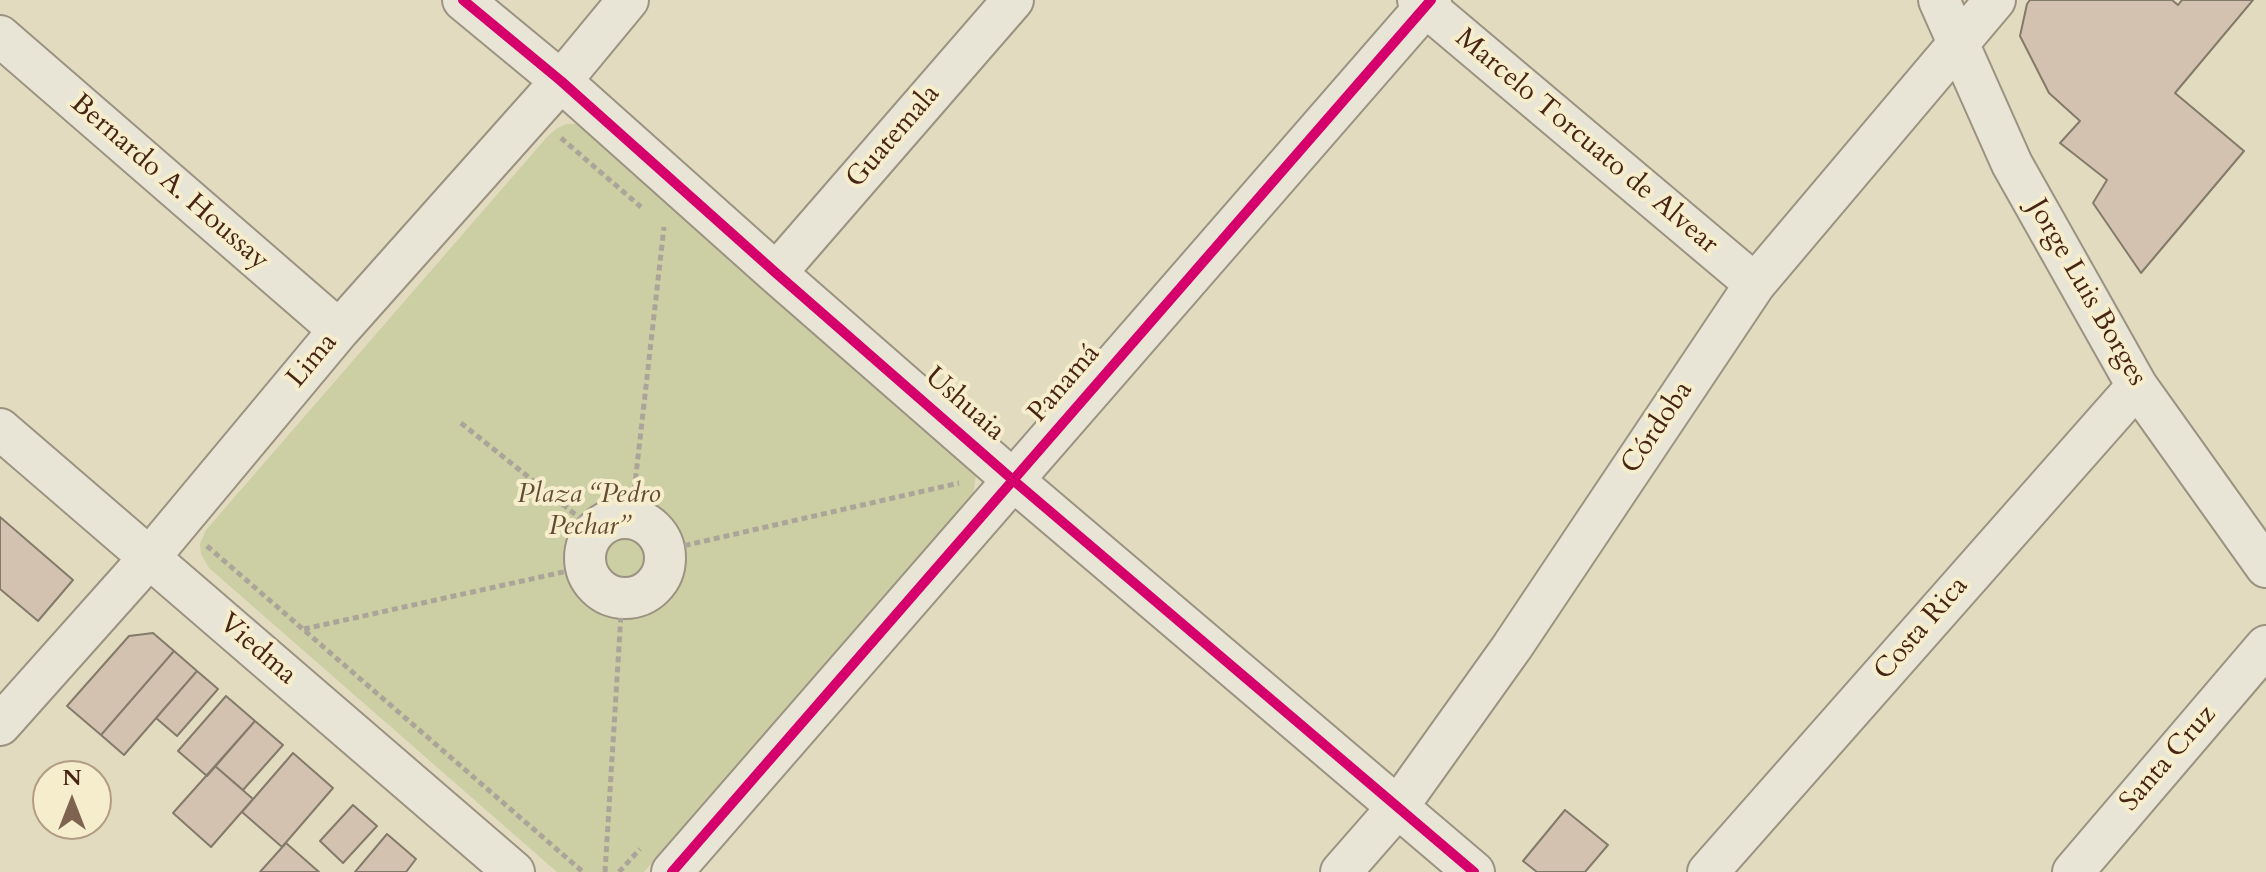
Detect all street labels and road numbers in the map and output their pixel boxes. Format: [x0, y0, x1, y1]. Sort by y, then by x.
street label: Marcelo Torcuato de Alvear [1448, 22, 1724, 262]
street label: Guatemala [840, 78, 948, 196]
street label: Bernardo A. Houssay [63, 88, 275, 278]
street label: Jorge Luis Borges [2019, 194, 2153, 392]
street label: Lima [281, 327, 345, 395]
street label: Panamá [1022, 338, 1108, 430]
street label: Ushuaia [917, 361, 1011, 449]
street label: Córdoba [1615, 376, 1701, 480]
street label: Costa Rica [1868, 570, 1976, 688]
street label: Viedma [211, 607, 303, 693]
street label: Santa Cruz [2114, 699, 2224, 819]

